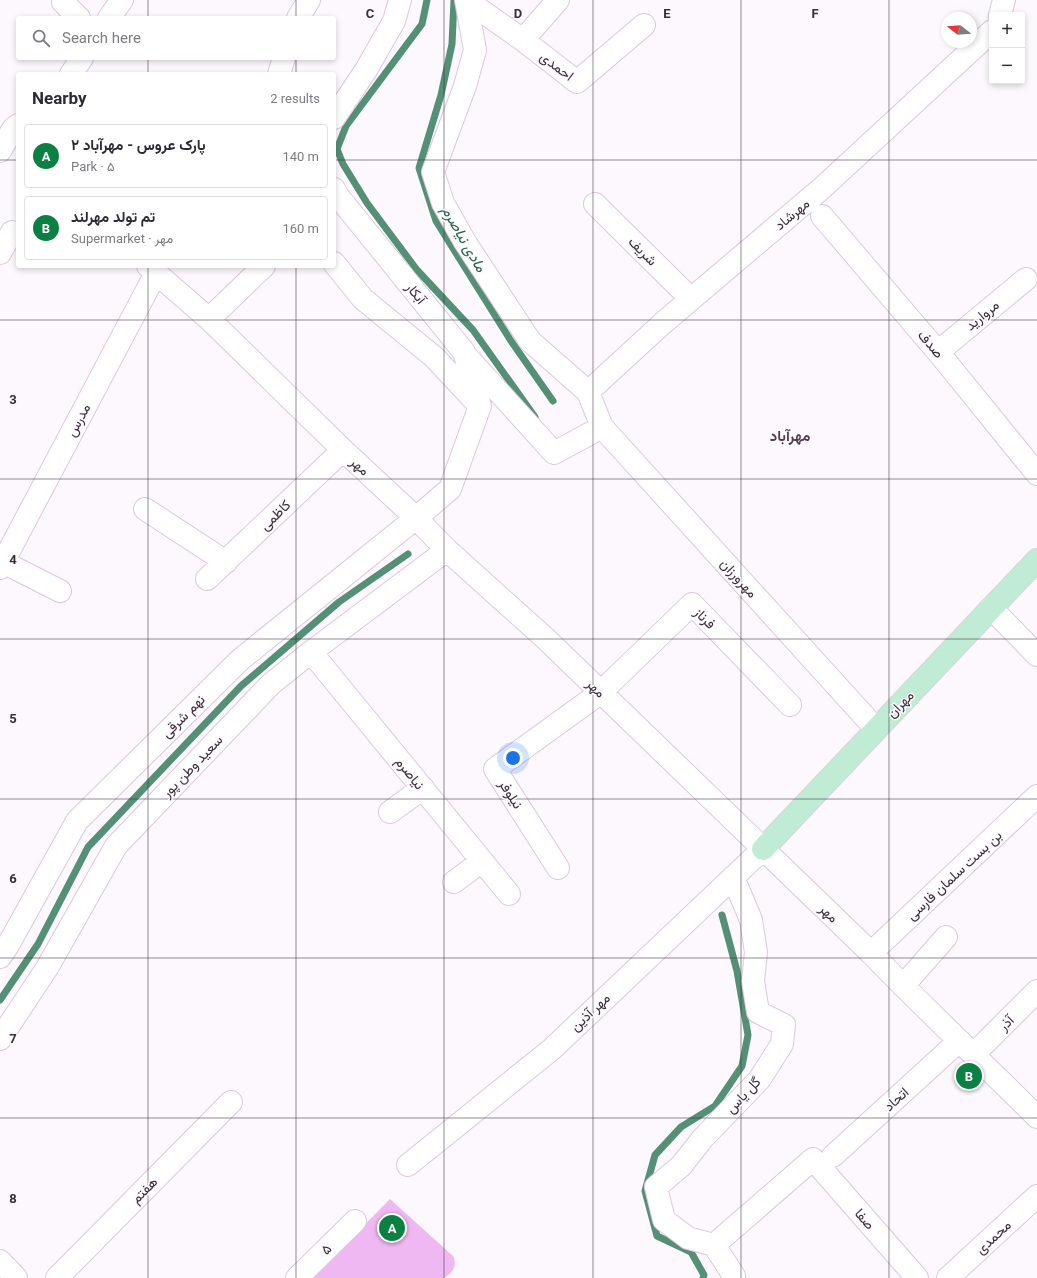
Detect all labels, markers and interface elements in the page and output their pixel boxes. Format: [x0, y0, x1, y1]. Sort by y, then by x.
text: C [366, 6, 375, 21]
text: D [514, 6, 522, 21]
text: E [663, 6, 671, 21]
text: F [811, 6, 819, 21]
north arrow [941, 12, 977, 48]
map controls [989, 12, 1025, 84]
button: + [989, 12, 1025, 48]
search box [16, 16, 336, 60]
icon: search [30, 27, 52, 49]
text: Search here [62, 29, 141, 47]
street label: احمدی [536, 48, 577, 85]
button: − [989, 48, 1025, 84]
text: Nearby [32, 88, 87, 108]
text: 2 results [270, 91, 320, 106]
text: پارک عروس - مهرآباد ۲ [71, 136, 206, 154]
text: A [42, 149, 50, 164]
text: 140 m [282, 149, 319, 164]
text: Park · ۵ [71, 159, 115, 174]
street label: مهرشاد [771, 195, 813, 234]
water label: مادی نیاصرم [437, 202, 491, 277]
text: تم تولد مهرلند [71, 208, 155, 226]
text: B [42, 221, 50, 236]
text: 160 m [282, 221, 319, 236]
text: Supermarket · مهر [71, 231, 173, 246]
street label: شریف [625, 233, 661, 269]
street label: آبکار [401, 278, 431, 309]
street label: مروارید [962, 296, 1003, 334]
street label: صدف [915, 327, 947, 361]
text: 3 [9, 392, 17, 407]
street label: مدرس [63, 401, 94, 440]
district label: مهرآباد [770, 427, 810, 445]
street label: مهر [346, 453, 373, 479]
street label: کاظمی [256, 497, 294, 534]
text: 4 [9, 552, 17, 567]
street label: مهرورزان [717, 555, 761, 601]
street label: فرناز [690, 603, 719, 633]
street label: مهر [582, 675, 609, 701]
street label: مهران [883, 687, 917, 722]
street label: نهم شرقی [158, 691, 209, 742]
text: 5 [9, 711, 17, 726]
street label: سعید وطن پور [158, 732, 227, 802]
your location [503, 748, 523, 768]
street label: نیاصرم [391, 754, 428, 793]
street label: نیلوفر [494, 776, 526, 812]
street label: بن بست سلمان فارسی [903, 827, 1006, 924]
text: 6 [9, 871, 17, 886]
street label: مهر [815, 900, 842, 926]
street label: مهر آذین [567, 990, 614, 1035]
street label: آذر [994, 1011, 1019, 1035]
text: 7 [9, 1031, 17, 1046]
pin: B [956, 1061, 982, 1091]
street label: گل یاس [722, 1074, 764, 1117]
street label: اتحاد [880, 1084, 912, 1114]
street label: هفتم [128, 1173, 161, 1207]
text: 8 [9, 1191, 17, 1206]
street label: صفا [852, 1205, 879, 1233]
pin: A [379, 1213, 405, 1243]
street label: محمدی [972, 1217, 1015, 1258]
street label: ۵ [317, 1240, 335, 1258]

